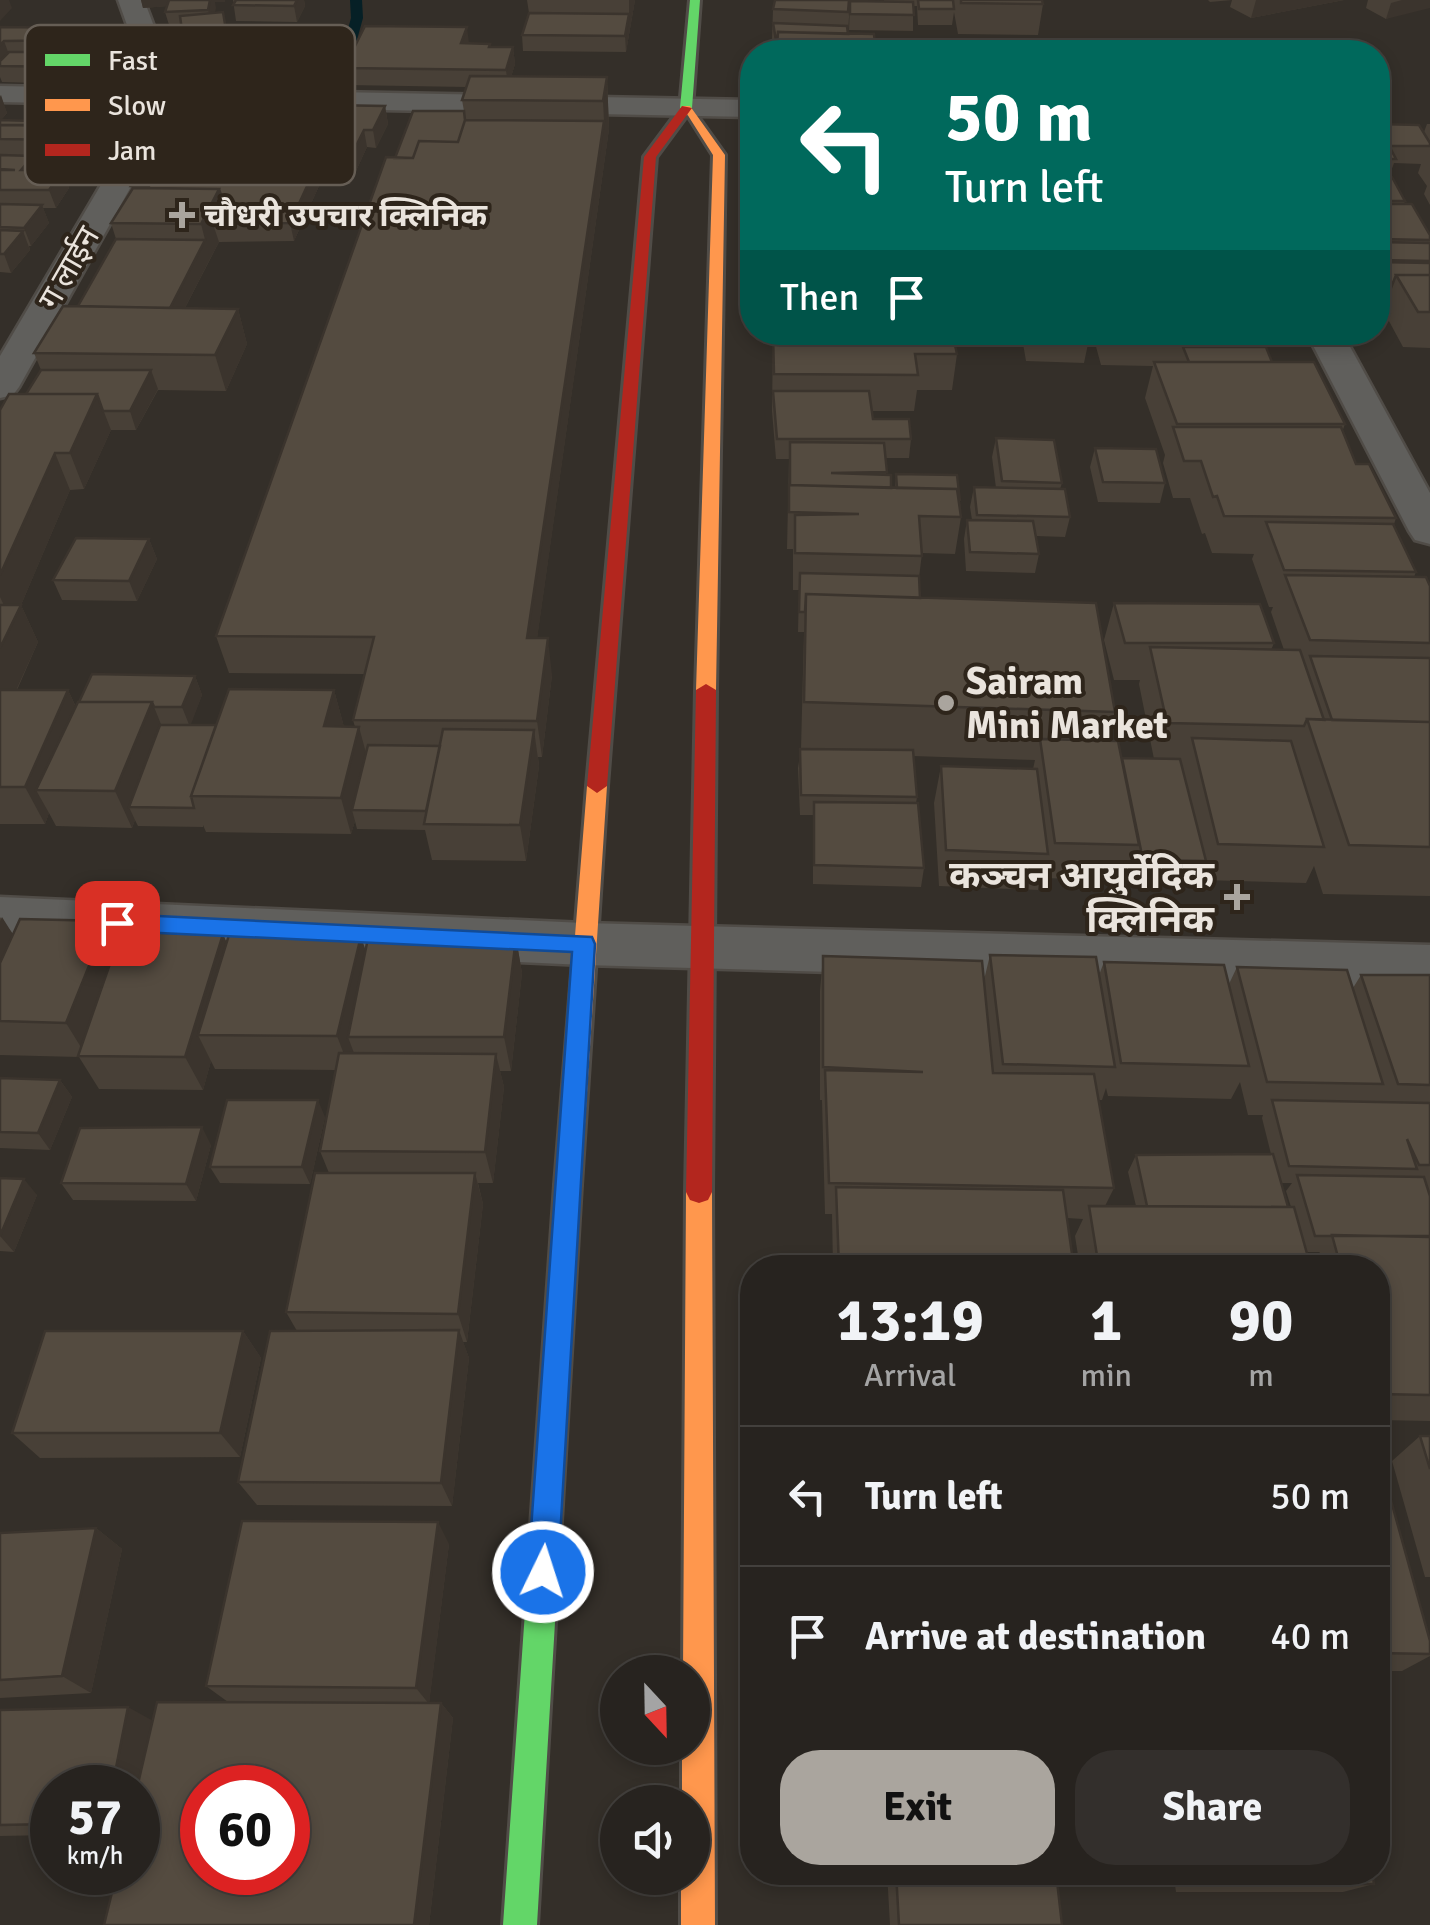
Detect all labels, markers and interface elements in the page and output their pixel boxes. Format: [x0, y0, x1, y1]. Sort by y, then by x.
legend [25, 25, 355, 185]
text: Fast [108, 44, 158, 78]
text: 50 m [945, 74, 1093, 160]
icon: left [780, 80, 910, 210]
text: Slow [108, 89, 166, 123]
text: Jam [108, 134, 156, 168]
text: Turn left [945, 160, 1104, 215]
place label: चौधरी उपचार क्लिनिक [204, 196, 488, 235]
marker: चौधरी उपचार क्लिनिक [169, 202, 195, 228]
street label: ग लाईन [30, 219, 109, 316]
icon: arrive [879, 270, 934, 325]
text: Then [780, 274, 859, 321]
place label: Sairam Mini Market [966, 658, 1168, 749]
marker: Sairam Mini Market [935, 692, 957, 714]
place label: कञ्चन आयुर्वेदिक क्लिनिक [949, 852, 1215, 943]
pin [75, 881, 160, 966]
marker: कञ्चन आयुर्वेदिक क्लिनिक [1224, 884, 1250, 910]
icon: arrive [90, 896, 145, 951]
text: 13:19 [837, 1284, 984, 1358]
text: 1 [1090, 1284, 1122, 1358]
text: 90 [1229, 1284, 1293, 1358]
text: Arrival [864, 1356, 956, 1395]
text: min [1080, 1356, 1132, 1395]
text: m [1248, 1356, 1274, 1395]
icon: left [780, 1469, 835, 1524]
text: Turn left [865, 1473, 1003, 1520]
text: 50 m [1270, 1473, 1350, 1520]
position arrow [491, 1520, 595, 1624]
icon: arrive [780, 1609, 835, 1664]
text: Arrive at destination [865, 1613, 1206, 1660]
text: 40 m [1270, 1613, 1350, 1660]
north arrow [600, 1655, 710, 1765]
map controls [600, 1655, 710, 1895]
button: Exit [780, 1750, 1055, 1865]
button: Share [1075, 1750, 1350, 1865]
speed limit sign: 60 [180, 1765, 310, 1895]
button: sound [600, 1785, 710, 1895]
text: 57 [68, 1787, 122, 1849]
text: km/h [67, 1840, 123, 1871]

